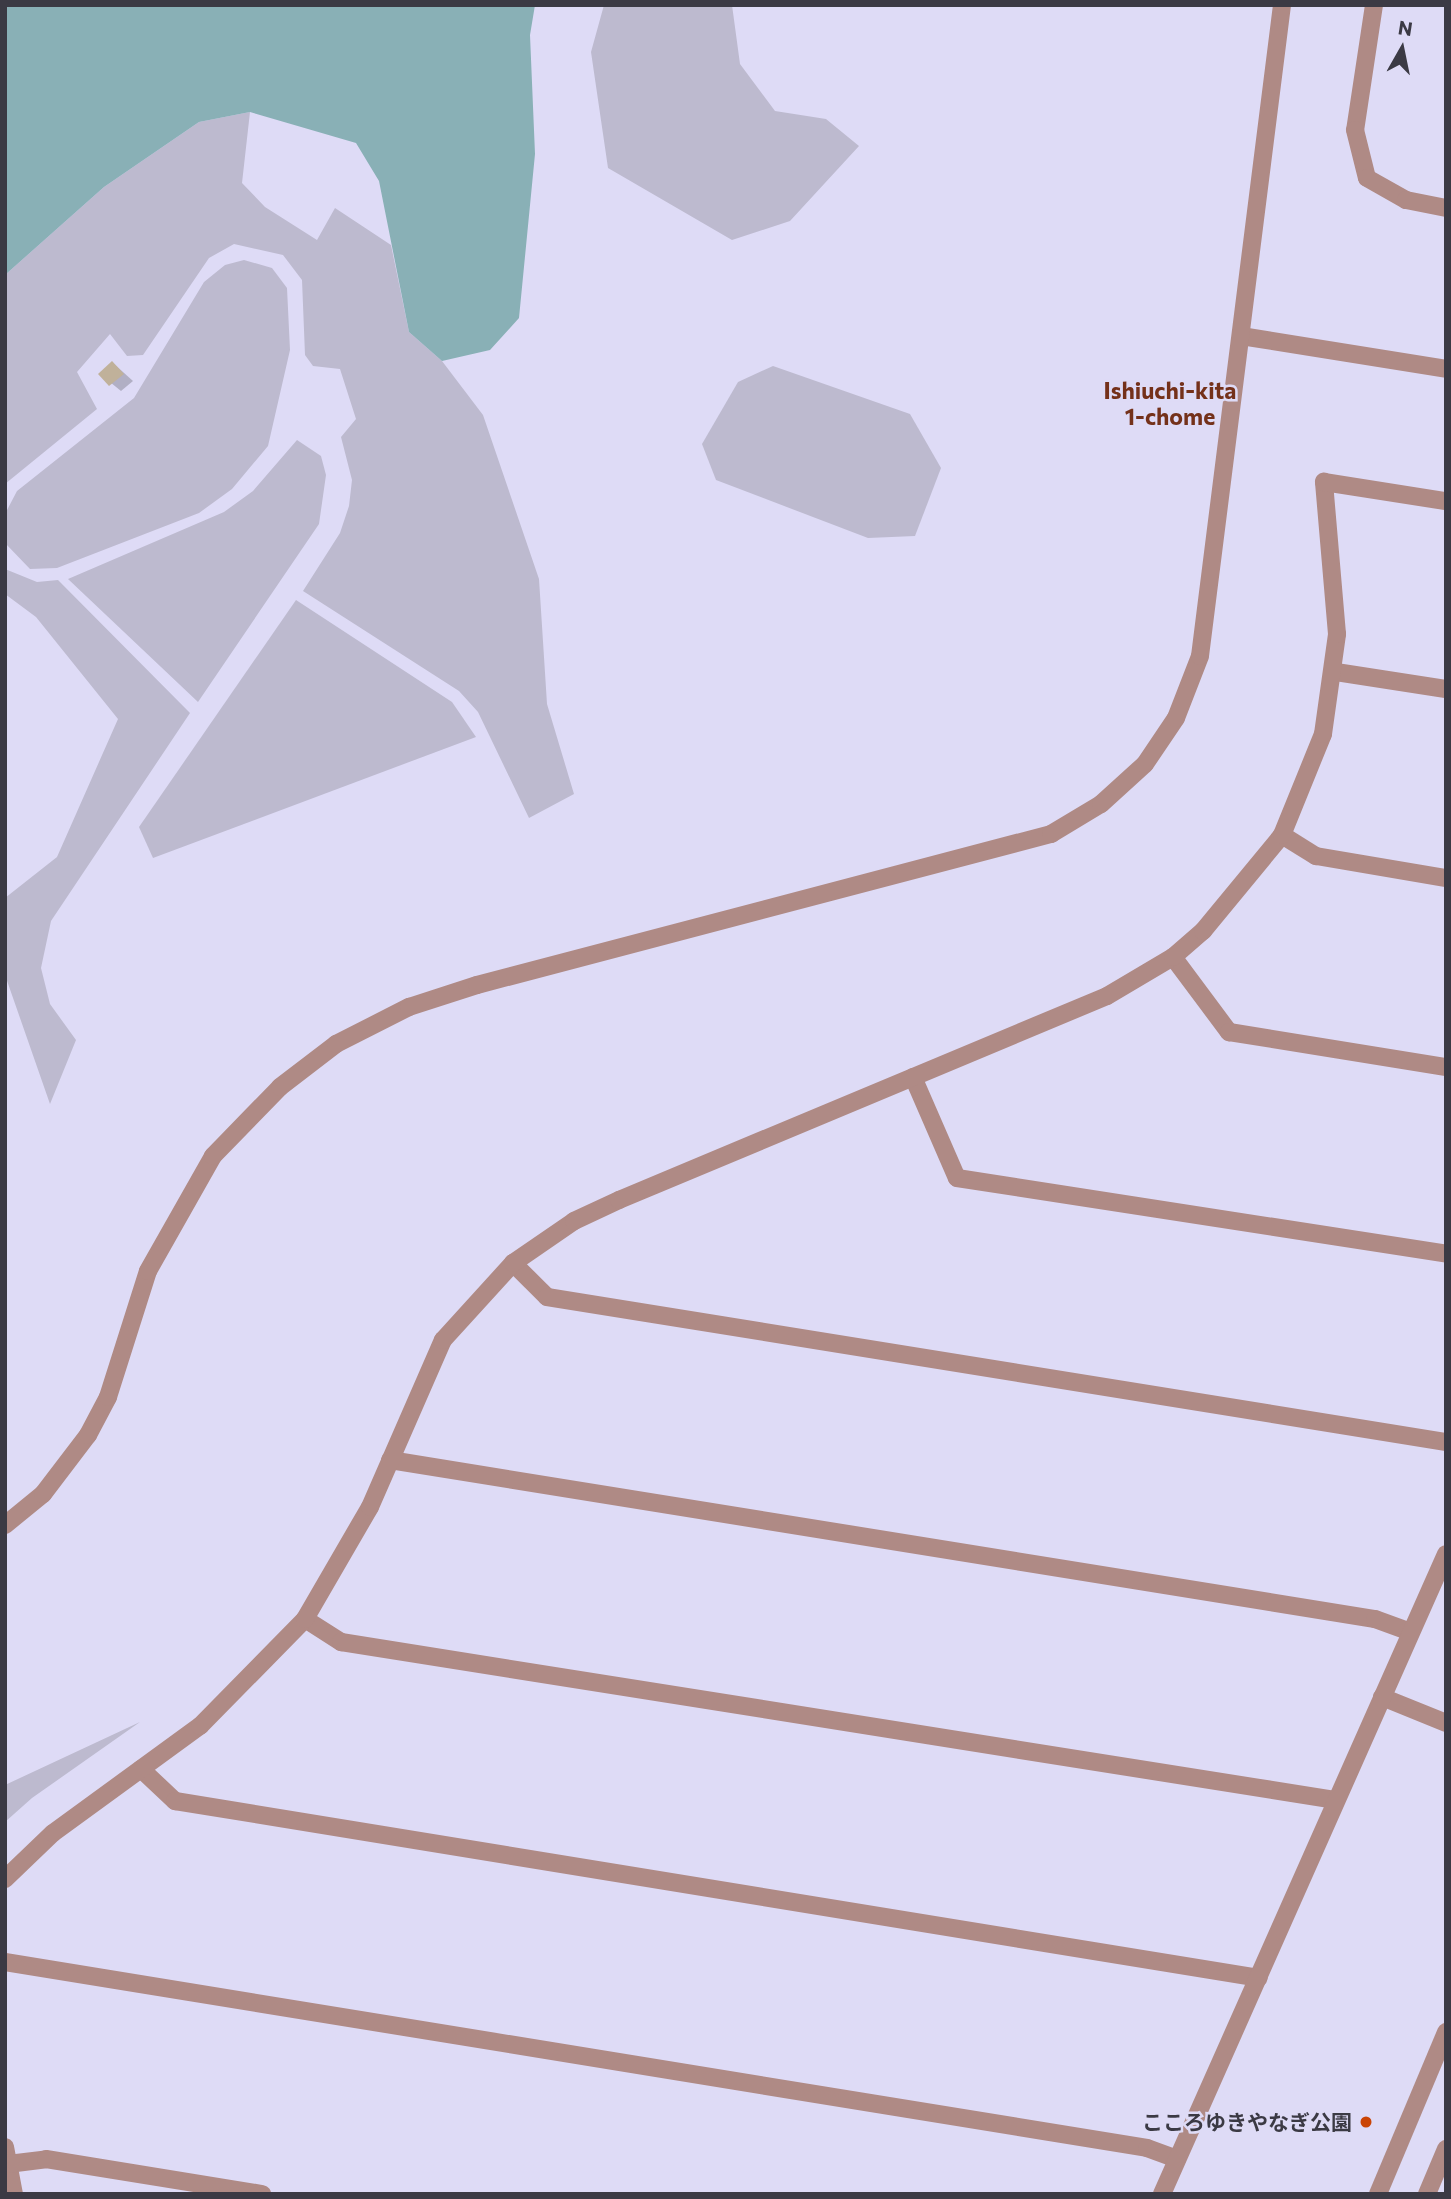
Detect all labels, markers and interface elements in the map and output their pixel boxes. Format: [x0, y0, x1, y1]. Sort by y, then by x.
north arrow [1367, 14, 1437, 84]
text: N [1397, 15, 1414, 40]
district label: Ishiuchi-kita 1-chome [1104, 376, 1236, 430]
place label: こころゆきやなぎ公園 [1142, 2109, 1352, 2135]
marker: こころゆきやなぎ公園 [1358, 2114, 1374, 2130]

